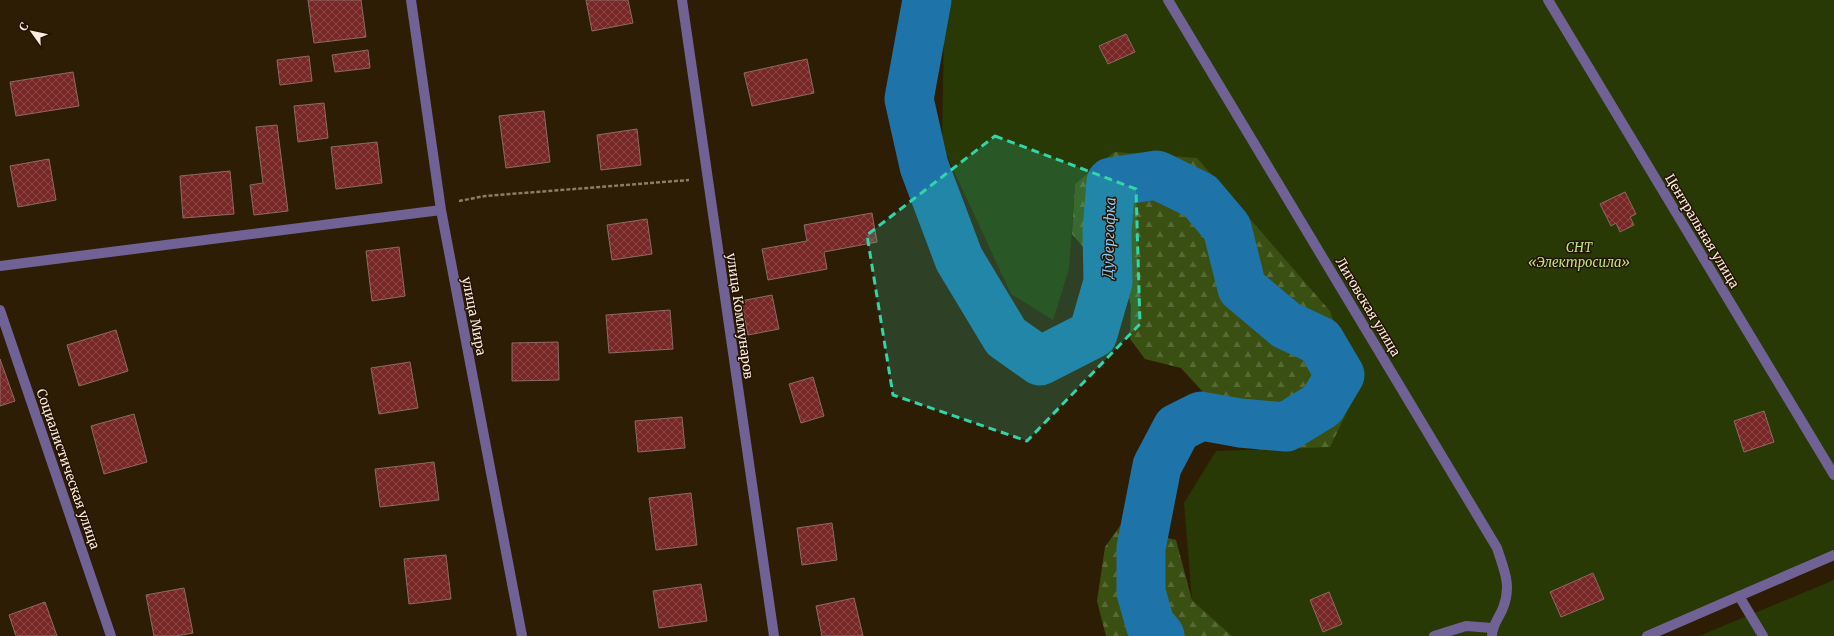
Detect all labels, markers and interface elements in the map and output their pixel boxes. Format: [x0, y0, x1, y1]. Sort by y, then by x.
north arrow [12, 12, 52, 52]
text: С [16, 20, 31, 33]
street label: Центральная улица [1661, 171, 1743, 291]
water label: Дудергофка [1099, 197, 1119, 280]
park label: СНТ «Электросила» [1528, 239, 1630, 271]
street label: улица Коммунаров [723, 252, 757, 380]
street label: Лиговская улица [1332, 254, 1404, 360]
street label: улица Мира [458, 275, 490, 357]
street label: Социалистическая улица [33, 387, 103, 551]

